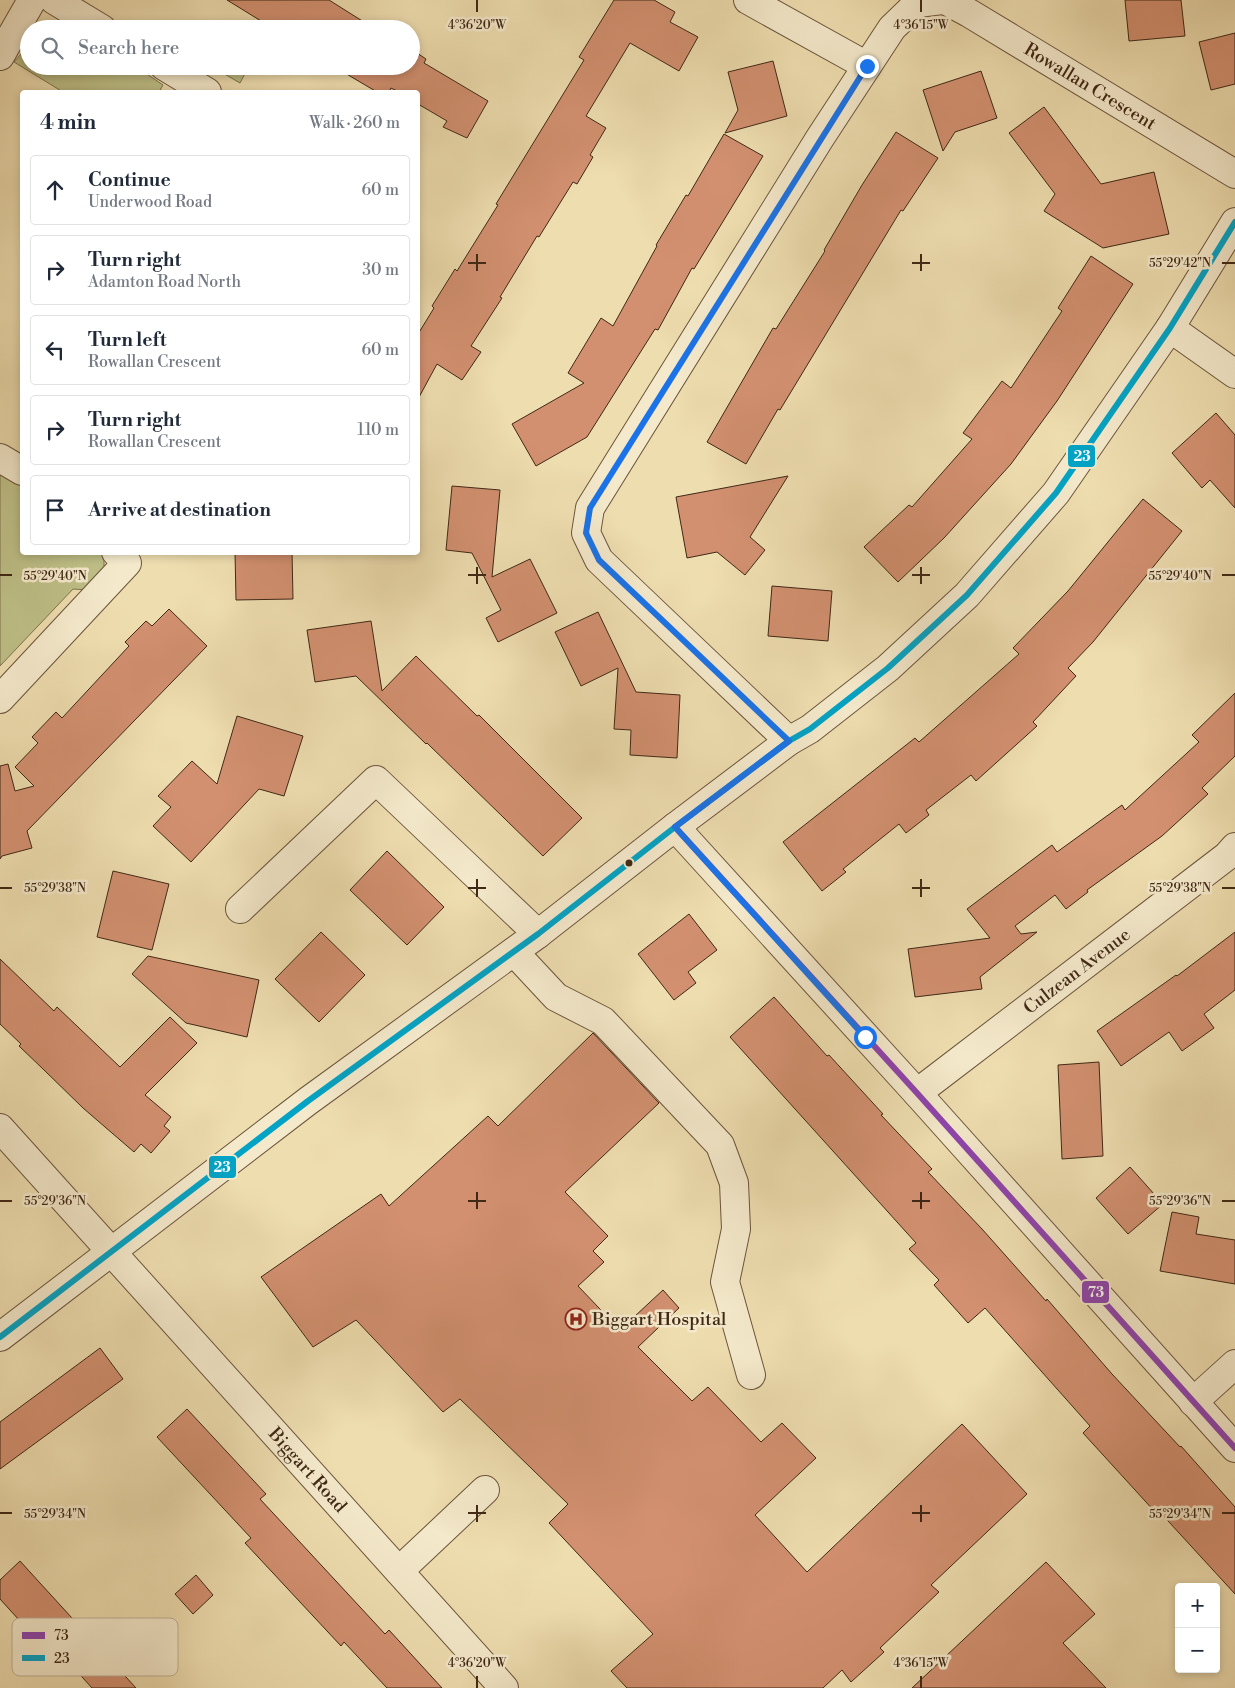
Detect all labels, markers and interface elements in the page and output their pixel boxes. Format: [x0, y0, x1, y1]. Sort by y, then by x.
text: 4°36'20"W [448, 18, 507, 33]
text: 4°36'15"W [893, 18, 950, 33]
search box [20, 20, 420, 75]
icon: search [38, 34, 66, 62]
text: Search here [78, 36, 179, 60]
street label: Rowallan Crescent [1020, 38, 1161, 135]
route end [856, 55, 879, 78]
text: 4 min [40, 110, 96, 136]
text: Walk · 260 m [309, 113, 400, 133]
text: Continue [88, 168, 171, 192]
icon: ahead [41, 176, 69, 204]
text: 60 m [361, 180, 399, 200]
text: Underwood Road [88, 192, 212, 212]
text: Turn right [88, 248, 181, 272]
icon: right [41, 256, 69, 284]
text: 55°29'42"N [1149, 256, 1211, 271]
text: 30 m [362, 260, 399, 280]
text: Adamton Road North [88, 272, 241, 292]
text: Turn left [88, 328, 167, 352]
icon: left [41, 336, 69, 364]
text: 60 m [361, 340, 399, 360]
text: Rowallan Crescent [88, 352, 222, 372]
text: Turn right [88, 408, 181, 432]
icon: right [41, 416, 69, 444]
text: 110 m [357, 420, 399, 440]
text: Rowallan Crescent [88, 432, 222, 452]
line badge: 23 [1067, 444, 1096, 468]
text: 23 [1073, 448, 1091, 466]
icon: arrive [41, 496, 69, 524]
text: Arrive at destination [88, 498, 271, 522]
text: 55°29'40"N [23, 569, 87, 584]
text: 55°29'40"N [1148, 569, 1212, 584]
unlabelled marker [624, 858, 634, 868]
text: 55°29'38"N [24, 881, 86, 896]
text: 55°29'38"N [1149, 881, 1211, 896]
street label: Culzean Avenue [1019, 923, 1135, 1019]
route start [854, 1026, 877, 1049]
line badge: 23 [208, 1155, 237, 1179]
text: 23 [213, 1159, 231, 1177]
text: 55°29'36"N [24, 1194, 86, 1209]
text: 55°29'36"N [1149, 1194, 1211, 1209]
line badge: 73 [1081, 1280, 1110, 1304]
text: 73 [1088, 1284, 1104, 1302]
hospital icon: Biggart Hospital [564, 1307, 588, 1331]
place label: Biggart Hospital [591, 1308, 727, 1331]
street label: Biggart Road [263, 1422, 352, 1518]
text: 55°29'34"N [24, 1507, 86, 1522]
text: 55°29'34"N [1149, 1507, 1211, 1522]
map controls [1175, 1583, 1220, 1673]
button: + [1175, 1583, 1220, 1628]
legend [12, 1618, 178, 1676]
text: 73 [54, 1627, 69, 1645]
button: − [1175, 1628, 1220, 1673]
text: 23 [54, 1650, 70, 1668]
text: 4°36'20"W [448, 1656, 507, 1671]
text: 4°36'15"W [893, 1656, 950, 1671]

